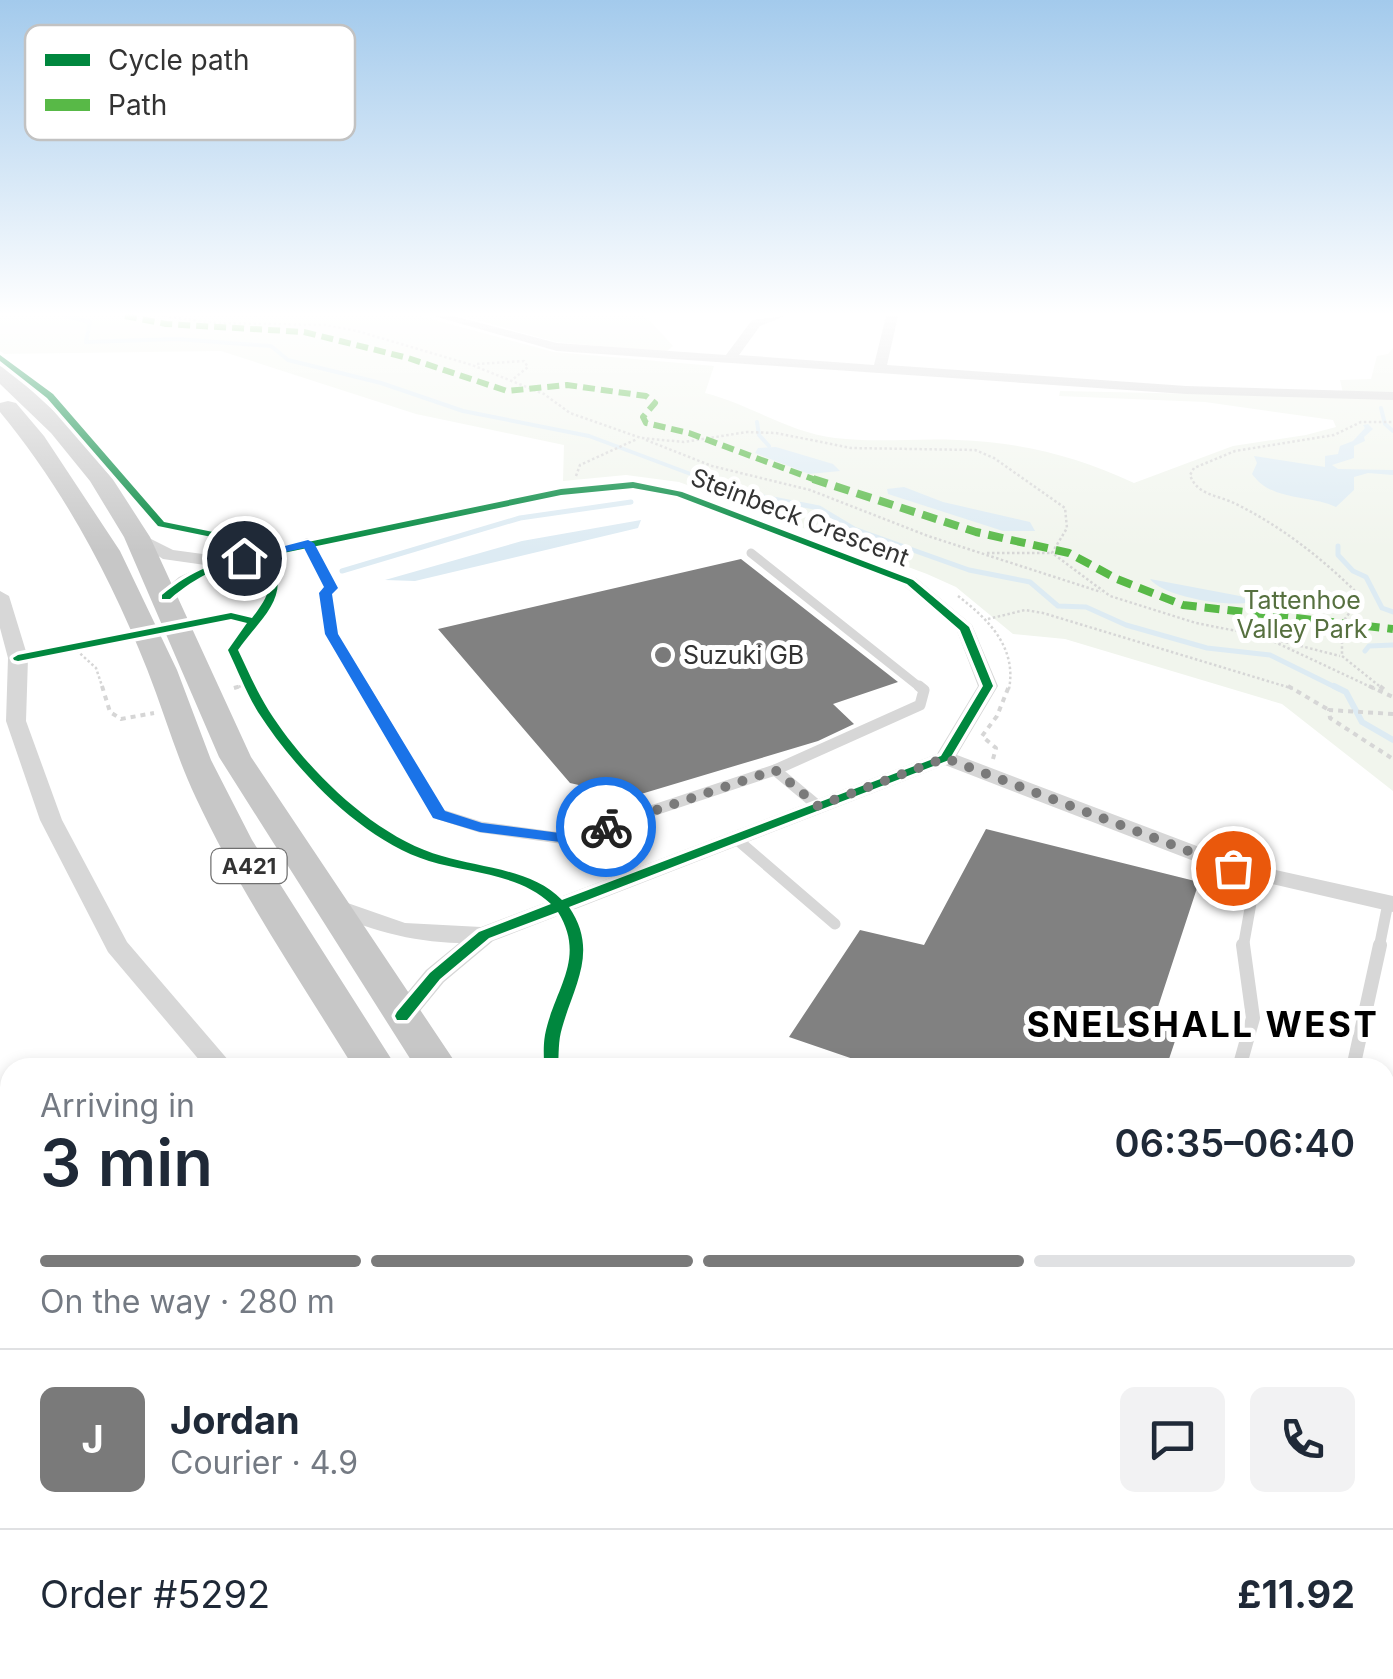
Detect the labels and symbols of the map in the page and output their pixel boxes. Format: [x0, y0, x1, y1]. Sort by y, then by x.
legend [25, 25, 355, 140]
text: Cycle path [108, 43, 249, 77]
text: Path [108, 88, 167, 122]
street label: Steinbeck Crescent [687, 462, 913, 572]
pin [202, 516, 287, 601]
park label: Tattenhoe Valley Park [1237, 585, 1368, 644]
place label: Suzuki GB [683, 640, 804, 670]
marker: Suzuki GB [652, 644, 674, 666]
courier [556, 777, 656, 877]
pin [1191, 826, 1276, 911]
road number: A421 [212, 849, 286, 883]
district label: SNELSHALL WEST [1027, 1003, 1379, 1045]

